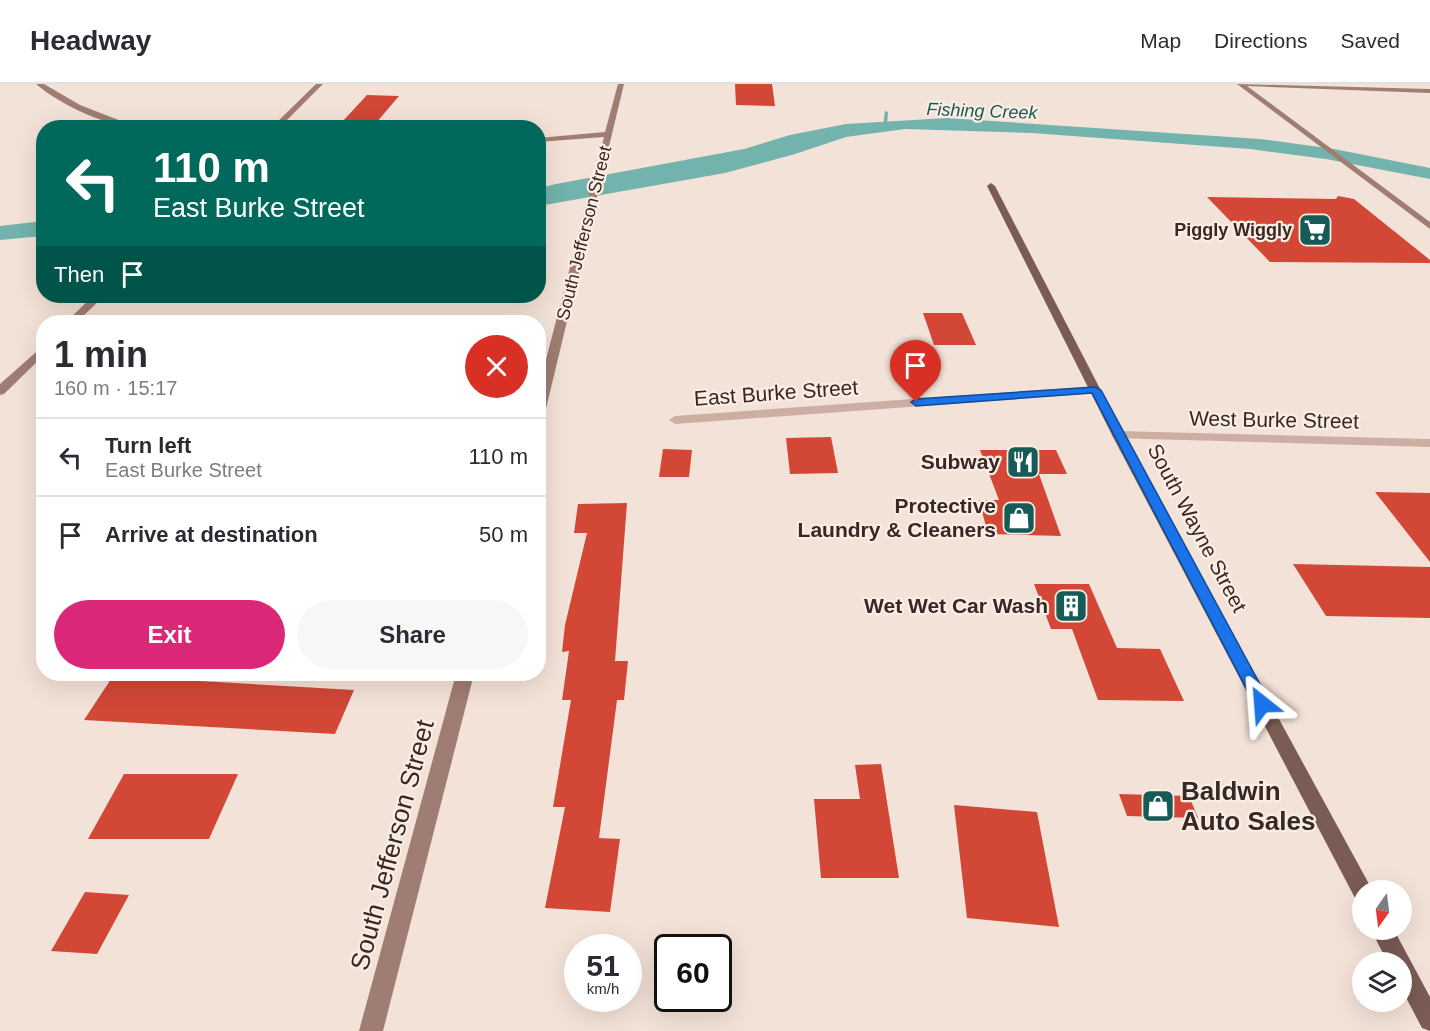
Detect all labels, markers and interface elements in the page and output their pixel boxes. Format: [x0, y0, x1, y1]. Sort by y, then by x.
text: Headway [30, 25, 151, 56]
text: Map [1140, 29, 1181, 52]
text: Directions [1214, 29, 1307, 52]
text: Saved [1340, 29, 1400, 52]
water label: Fishing Creek [926, 99, 1039, 123]
icon: left [54, 144, 132, 222]
text: 110 m [153, 144, 270, 191]
street label: South Jefferson Street [553, 144, 615, 322]
text: East Burke Street [153, 193, 365, 223]
supermarket icon: Piggly Wiggly [1297, 212, 1333, 248]
place label: Piggly Wiggly [1174, 220, 1292, 240]
icon: arrive [116, 258, 149, 291]
text: Then [54, 262, 104, 287]
text: 1 min [54, 334, 148, 375]
button: close [465, 335, 528, 398]
pin [890, 340, 941, 402]
icon: arrive [899, 349, 932, 382]
street label: East Burke Street [693, 375, 859, 410]
text: 160 m · 15:17 [54, 377, 177, 399]
street label: West Burke Street [1189, 407, 1359, 432]
text: Turn left [105, 433, 191, 458]
street label: South Wayne Street [1143, 440, 1252, 616]
icon: left [54, 441, 87, 474]
text: 110 m [468, 444, 528, 469]
restaurant icon: Subway [1005, 444, 1041, 480]
place label: Subway [921, 450, 1000, 473]
text: East Burke Street [105, 459, 262, 481]
place label: Protective Laundry & Cleaners [798, 494, 996, 541]
shop icon: Protective Laundry & Cleaners [1001, 500, 1037, 536]
icon: arrive [54, 519, 87, 552]
text: Arrive at destination [105, 522, 318, 547]
text: 50 m [479, 522, 528, 547]
building icon: Wet Wet Car Wash [1053, 588, 1089, 624]
place label: Wet Wet Car Wash [864, 594, 1048, 617]
button: Exit [54, 600, 285, 669]
button: Share [297, 600, 528, 669]
position arrow [1230, 672, 1294, 736]
street label: South Jefferson Street [344, 716, 440, 974]
place label: Baldwin Auto Sales [1181, 776, 1315, 836]
shop icon: Baldwin Auto Sales [1140, 788, 1176, 824]
north arrow [1352, 880, 1412, 940]
map controls [1352, 880, 1412, 1012]
speed limit sign: 60 [654, 934, 732, 1012]
text: 51 [586, 949, 620, 982]
button: layers [1352, 952, 1412, 1012]
text: km/h [587, 980, 619, 997]

